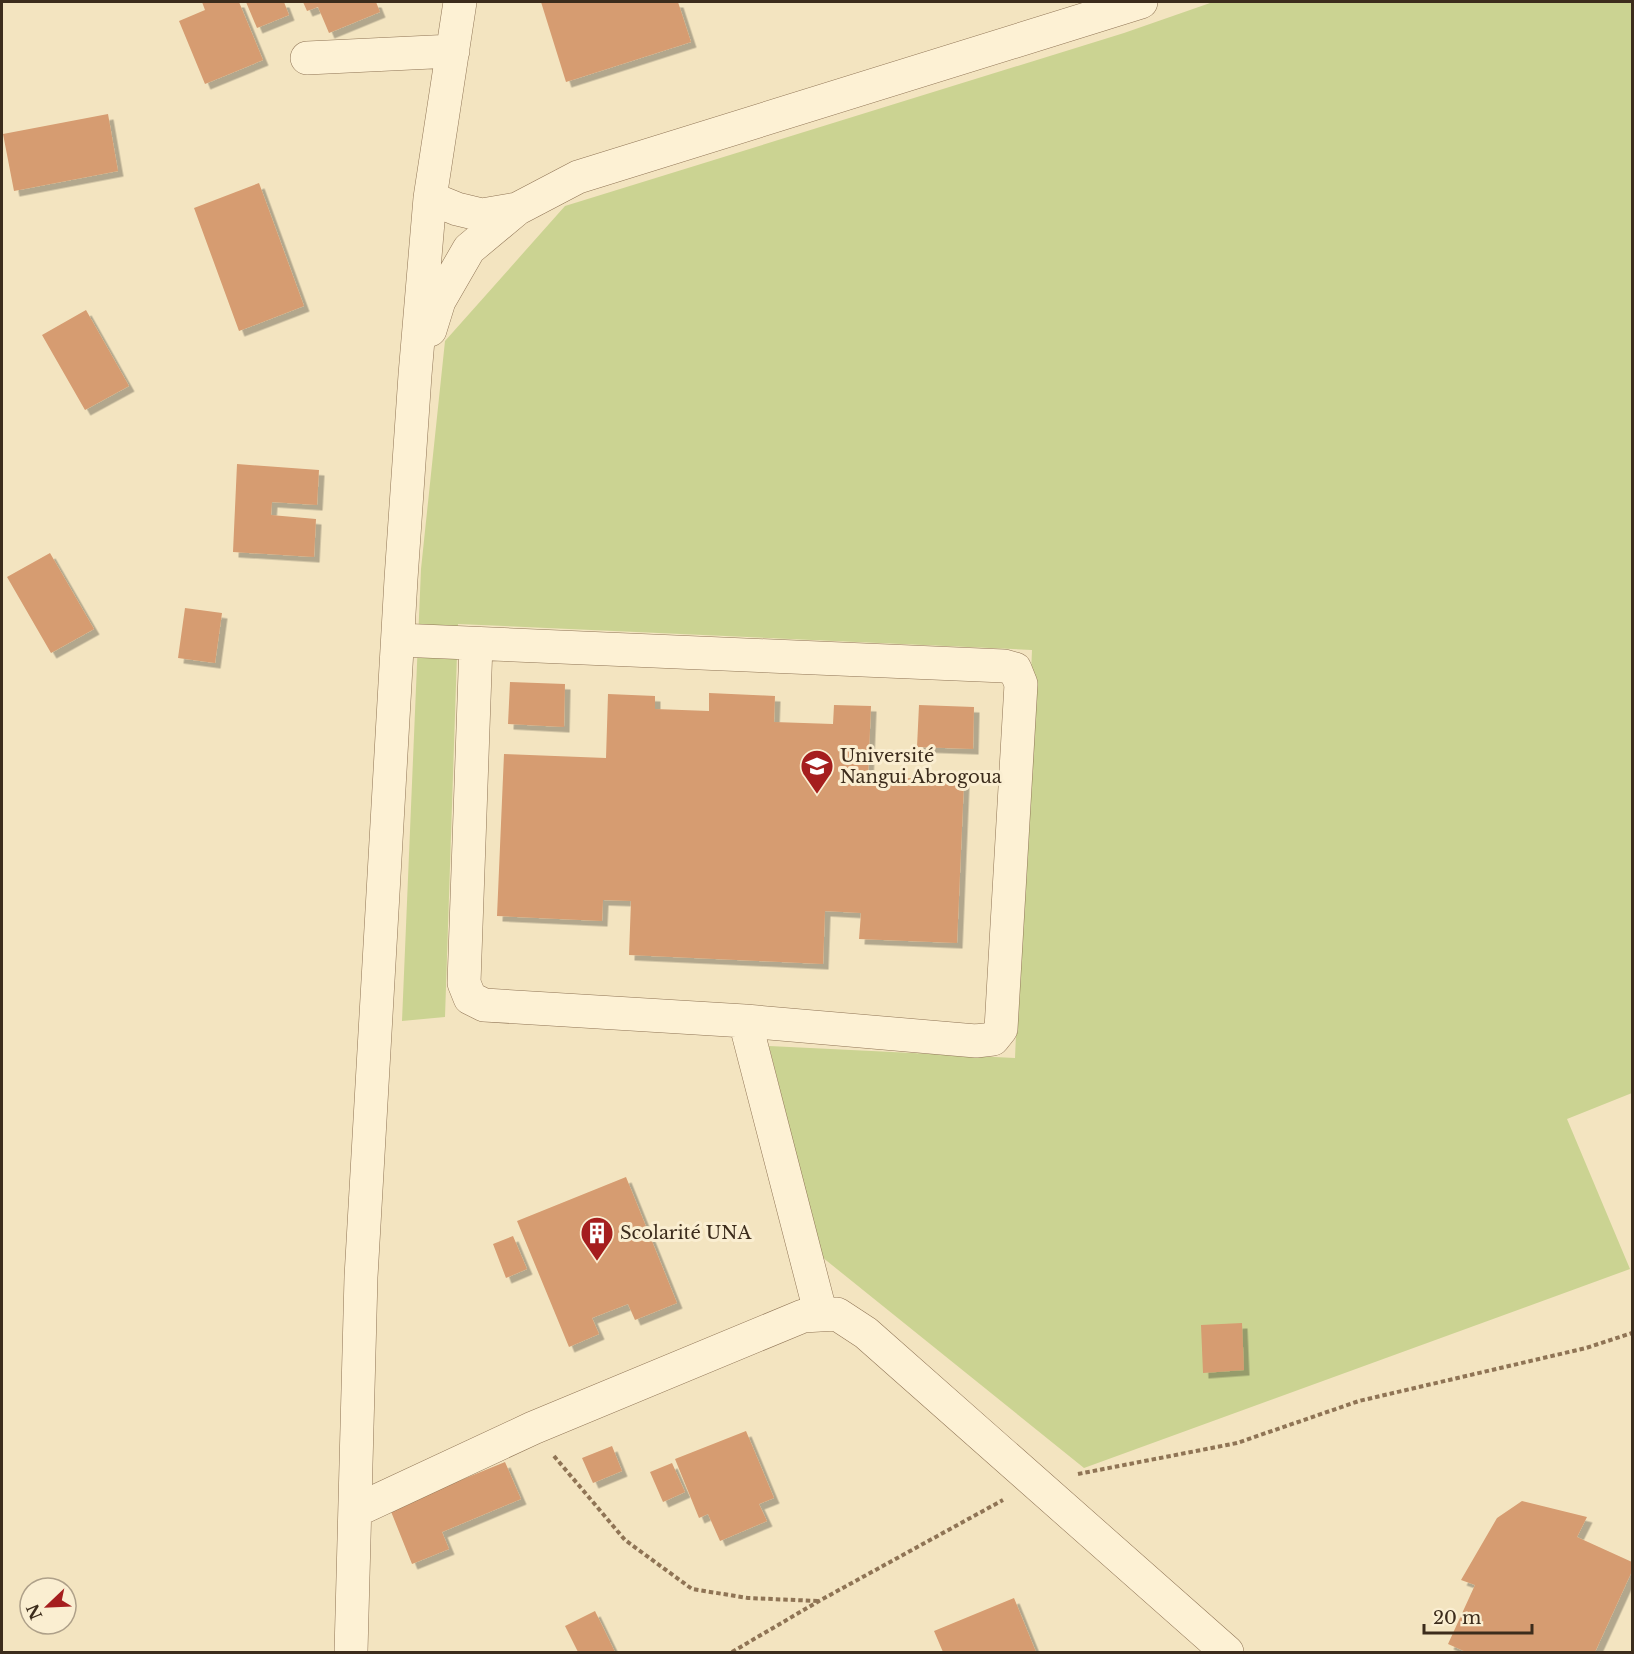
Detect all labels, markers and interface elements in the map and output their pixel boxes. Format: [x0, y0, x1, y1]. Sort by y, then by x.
place label: Université Nangui Abrogoua [840, 745, 1002, 788]
school or university icon: Université Nangui Abrogoua [799, 748, 835, 795]
building icon: Scolarité UNA [579, 1215, 615, 1262]
place label: Scolarité UNA [620, 1222, 752, 1244]
north arrow [18, 1576, 78, 1636]
scale bar [1424, 1597, 1532, 1635]
text: N [22, 1601, 46, 1623]
text: 20 m [1433, 1607, 1481, 1629]

